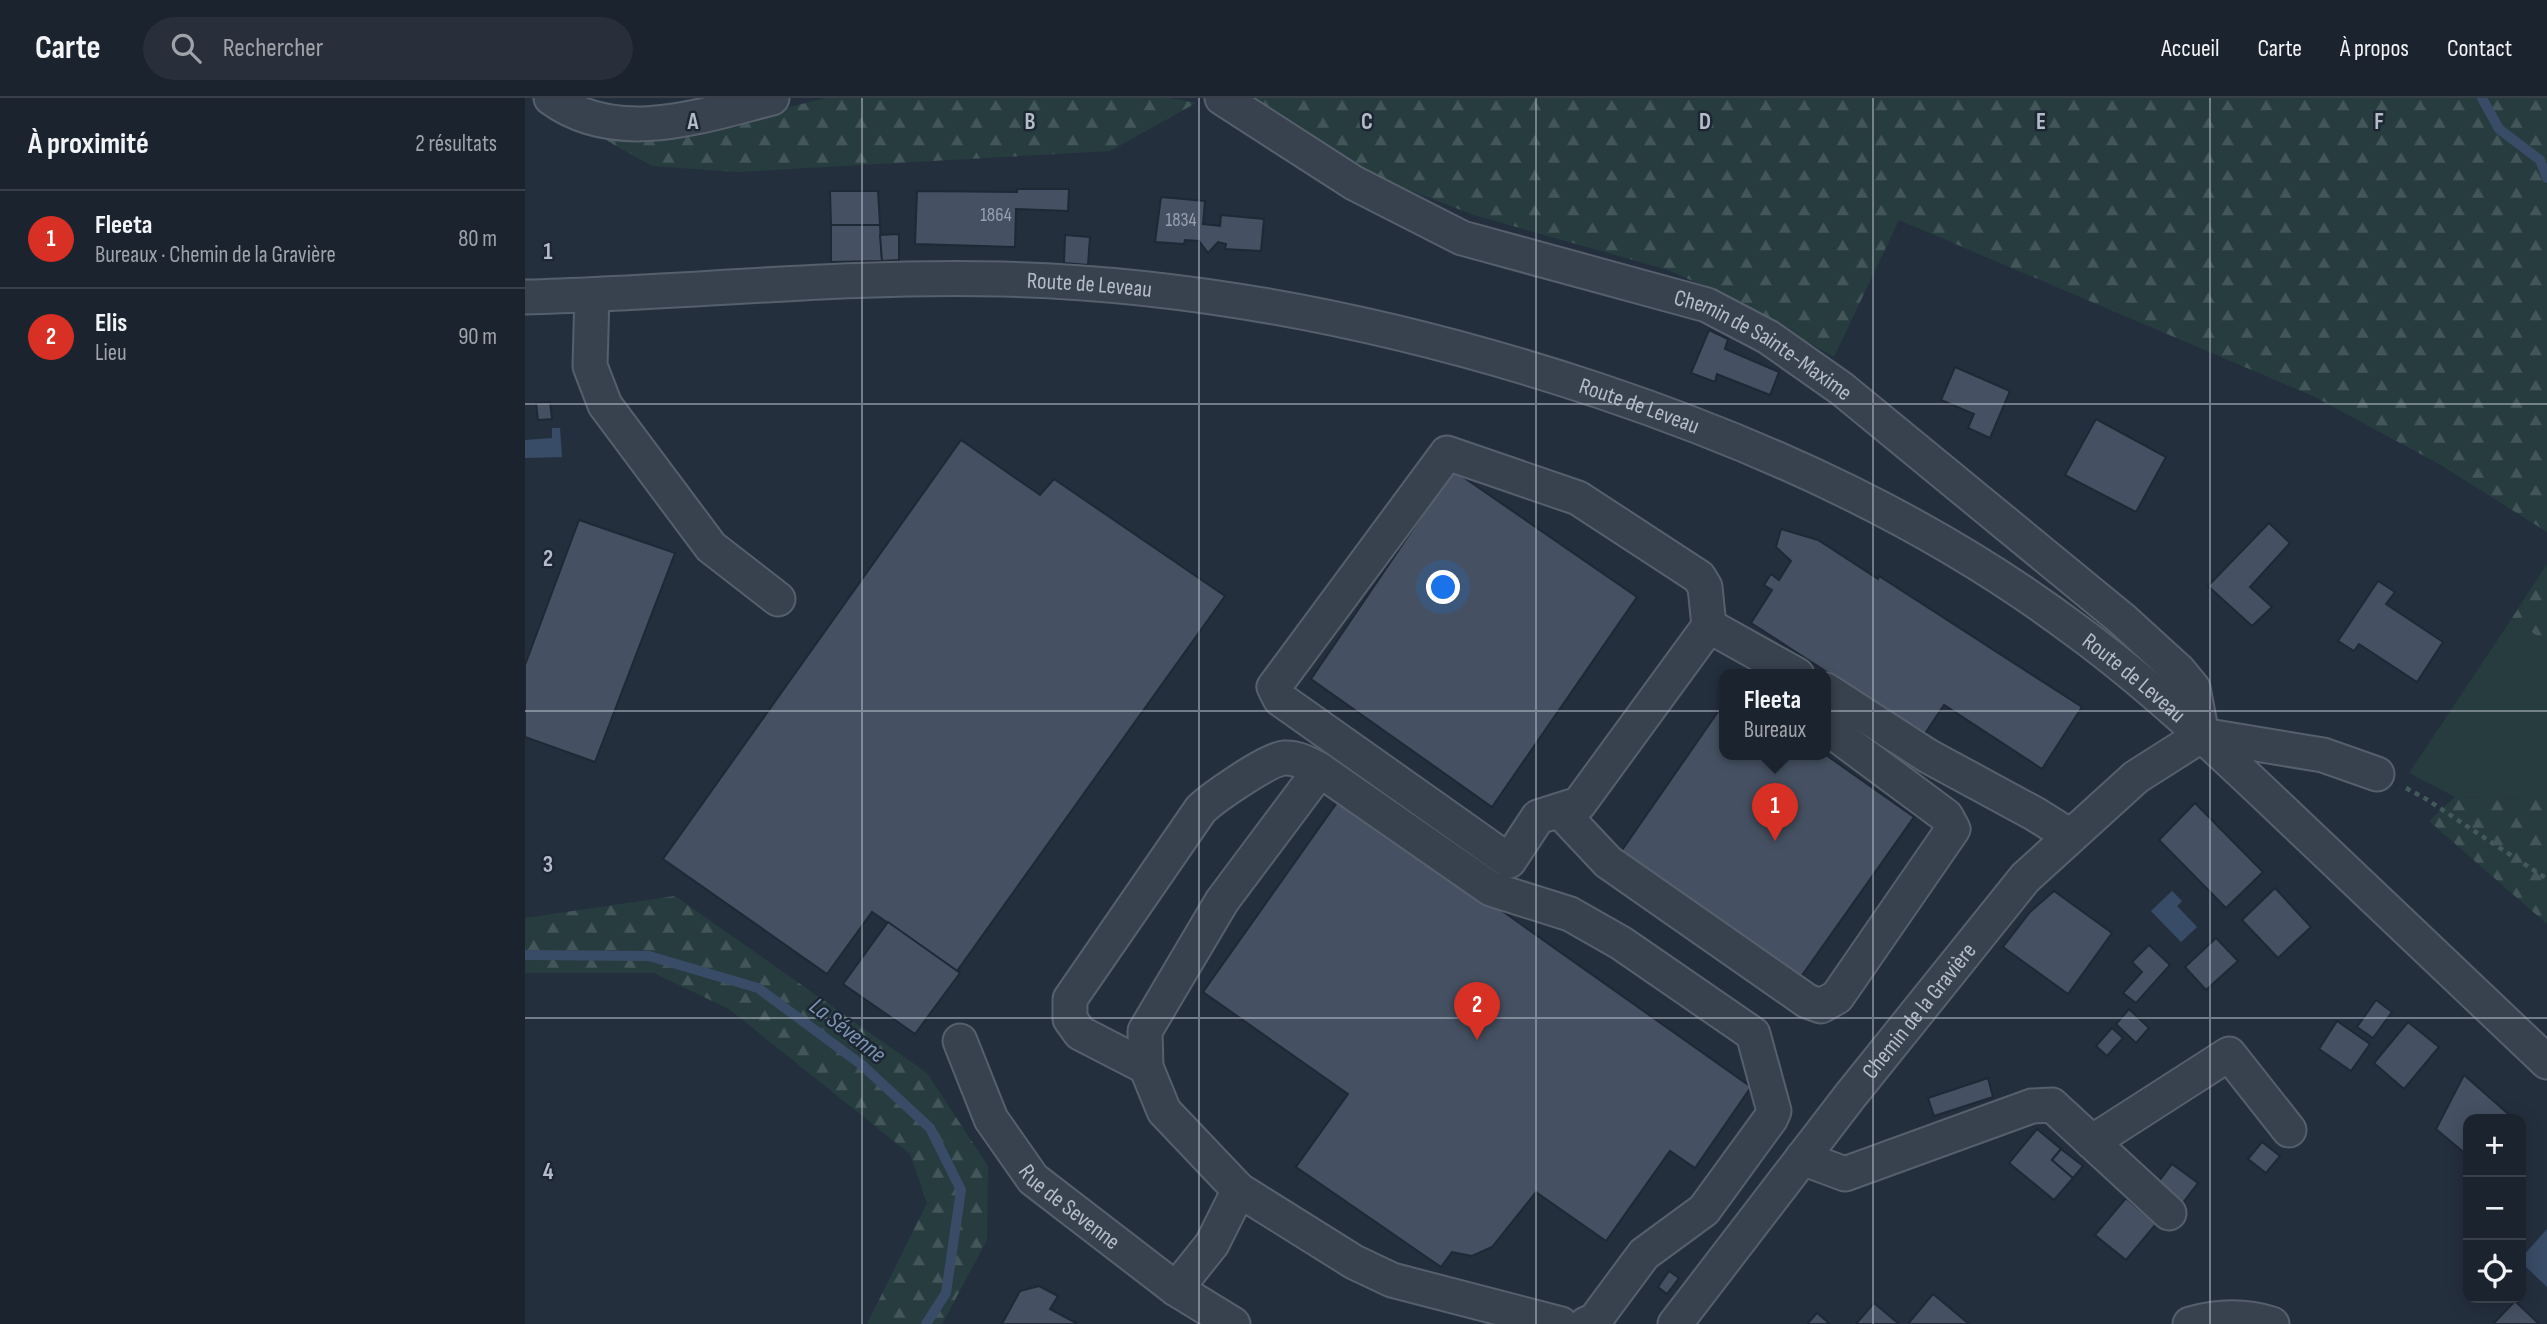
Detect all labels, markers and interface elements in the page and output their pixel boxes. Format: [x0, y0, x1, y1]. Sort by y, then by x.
search box [143, 17, 633, 80]
text: Carte [35, 28, 101, 68]
icon: search [167, 29, 205, 67]
text: Rechercher [223, 33, 323, 64]
text: Accueil [2161, 34, 2220, 63]
text: Carte [2258, 34, 2302, 63]
text: À propos [2340, 34, 2409, 63]
text: Contact [2447, 34, 2512, 63]
text: A [687, 108, 700, 136]
text: B [1025, 108, 1036, 136]
text: C [1361, 108, 1373, 136]
text: D [1699, 108, 1711, 136]
text: E [2036, 108, 2046, 136]
text: F [2374, 108, 2384, 136]
text: À proximité [28, 126, 149, 162]
text: 2 résultats [415, 130, 497, 158]
house number: 1864 [980, 204, 1012, 227]
house number: 1834 [1166, 209, 1197, 232]
text: Fleeta [95, 210, 152, 241]
text: 1 [46, 225, 56, 253]
text: 80 m [458, 225, 497, 253]
text: 1 [543, 238, 553, 266]
text: Bureaux · Chemin de la Gravière [95, 241, 336, 269]
street label: Route de Leveau [1026, 267, 1153, 304]
street label: Chemin de Sainte-Maxime [1671, 284, 1858, 407]
text: Elis [95, 308, 127, 339]
text: 2 [46, 323, 56, 351]
text: 90 m [458, 323, 497, 351]
text: Lieu [95, 339, 127, 367]
street label: Route de Leveau [1575, 372, 1703, 441]
text: 2 [543, 545, 553, 573]
your location [1426, 570, 1460, 604]
street label: Route de Leveau [2077, 627, 2191, 729]
popup [1719, 669, 1831, 760]
text: Fleeta [1744, 685, 1801, 716]
text: Bureaux [1744, 716, 1806, 744]
pin: 1 [1752, 783, 1798, 841]
text: 3 [543, 851, 553, 879]
street label: Chemin de la Gravière [1856, 937, 1982, 1085]
pin: 2 [1454, 982, 1500, 1040]
water label: La Sévenne [804, 992, 892, 1069]
map controls [2463, 1114, 2526, 1303]
button: + [2463, 1114, 2526, 1177]
text: 4 [543, 1158, 554, 1186]
street label: Rue de Sevenne [1012, 1159, 1125, 1256]
button: − [2463, 1177, 2526, 1240]
button: locate [2463, 1240, 2526, 1303]

